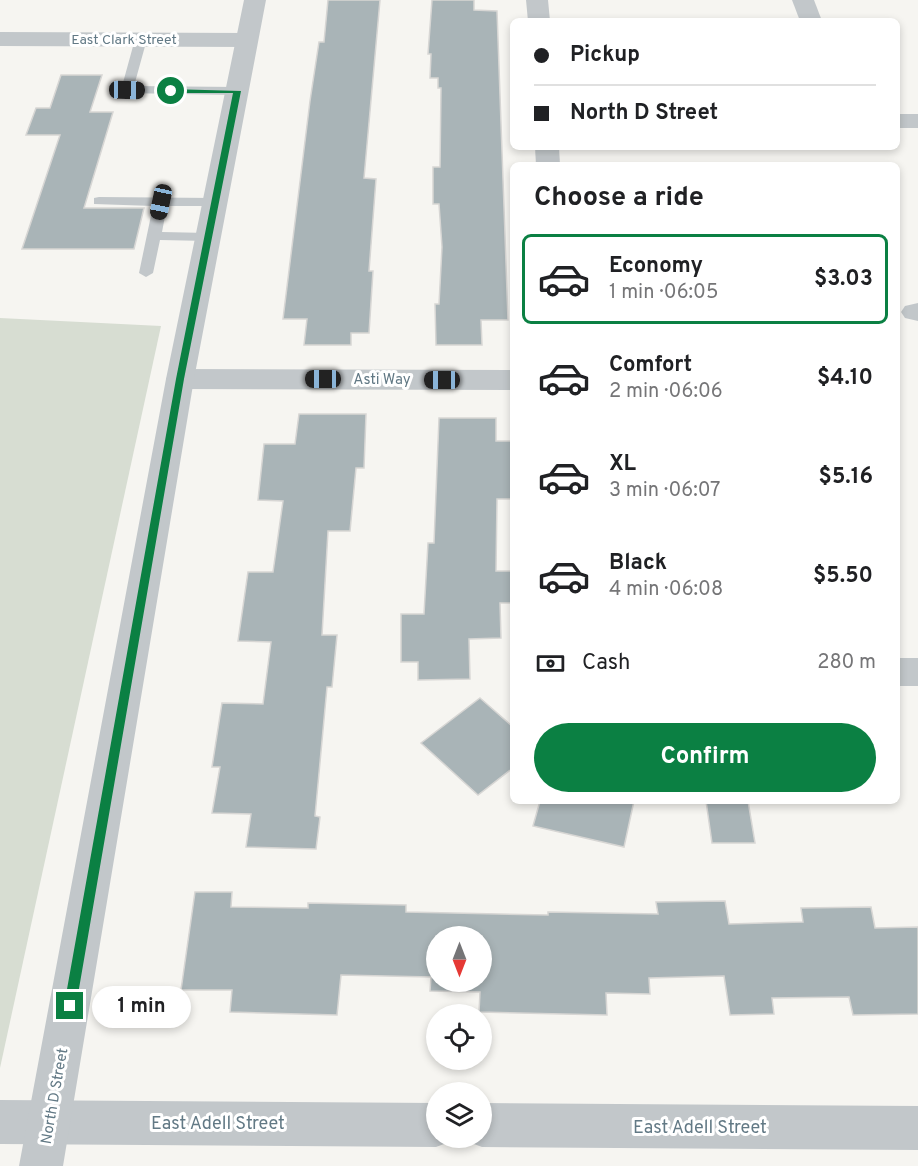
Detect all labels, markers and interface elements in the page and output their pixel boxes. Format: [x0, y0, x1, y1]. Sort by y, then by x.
street label: East Clark Street [71, 32, 177, 49]
text: Pickup [570, 42, 640, 69]
route start [157, 77, 184, 104]
car [109, 81, 145, 99]
text: North D Street [570, 100, 718, 127]
text: Choose a ride [534, 181, 704, 215]
car [148, 183, 174, 221]
icon: car [537, 252, 591, 306]
text: Economy [609, 253, 703, 280]
text: $3.03 [814, 266, 873, 293]
text: 1 min · 06:05 [609, 280, 718, 306]
icon: car [537, 351, 591, 405]
text: Comfort [609, 352, 692, 379]
text: $4.10 [817, 365, 873, 392]
car [305, 370, 341, 388]
street label: Asti Way [353, 371, 411, 390]
car [424, 371, 460, 389]
text: 2 min · 06:06 [609, 379, 723, 405]
icon: car [537, 450, 591, 504]
text: XL [609, 451, 636, 478]
text: $5.16 [819, 464, 873, 491]
text: 3 min · 06:07 [609, 478, 720, 504]
icon: car [537, 549, 591, 603]
text: Black [609, 550, 667, 577]
text: $5.50 [813, 563, 873, 590]
text: 4 min · 06:08 [609, 577, 723, 603]
icon: cash [534, 647, 567, 680]
text: Cash [582, 650, 631, 677]
text: 280 m [817, 650, 876, 676]
button: Confirm [534, 723, 876, 792]
north arrow [426, 926, 492, 992]
map controls [426, 926, 492, 1148]
callout: 1 min [91, 985, 190, 1027]
route end [56, 992, 83, 1019]
text: 1 min [117, 994, 166, 1020]
button: locate [426, 1004, 492, 1070]
street label: North D Street [38, 1047, 73, 1146]
button: layers [426, 1082, 492, 1148]
street label: East Adell Street [151, 1113, 285, 1136]
street label: East Adell Street [633, 1117, 767, 1140]

